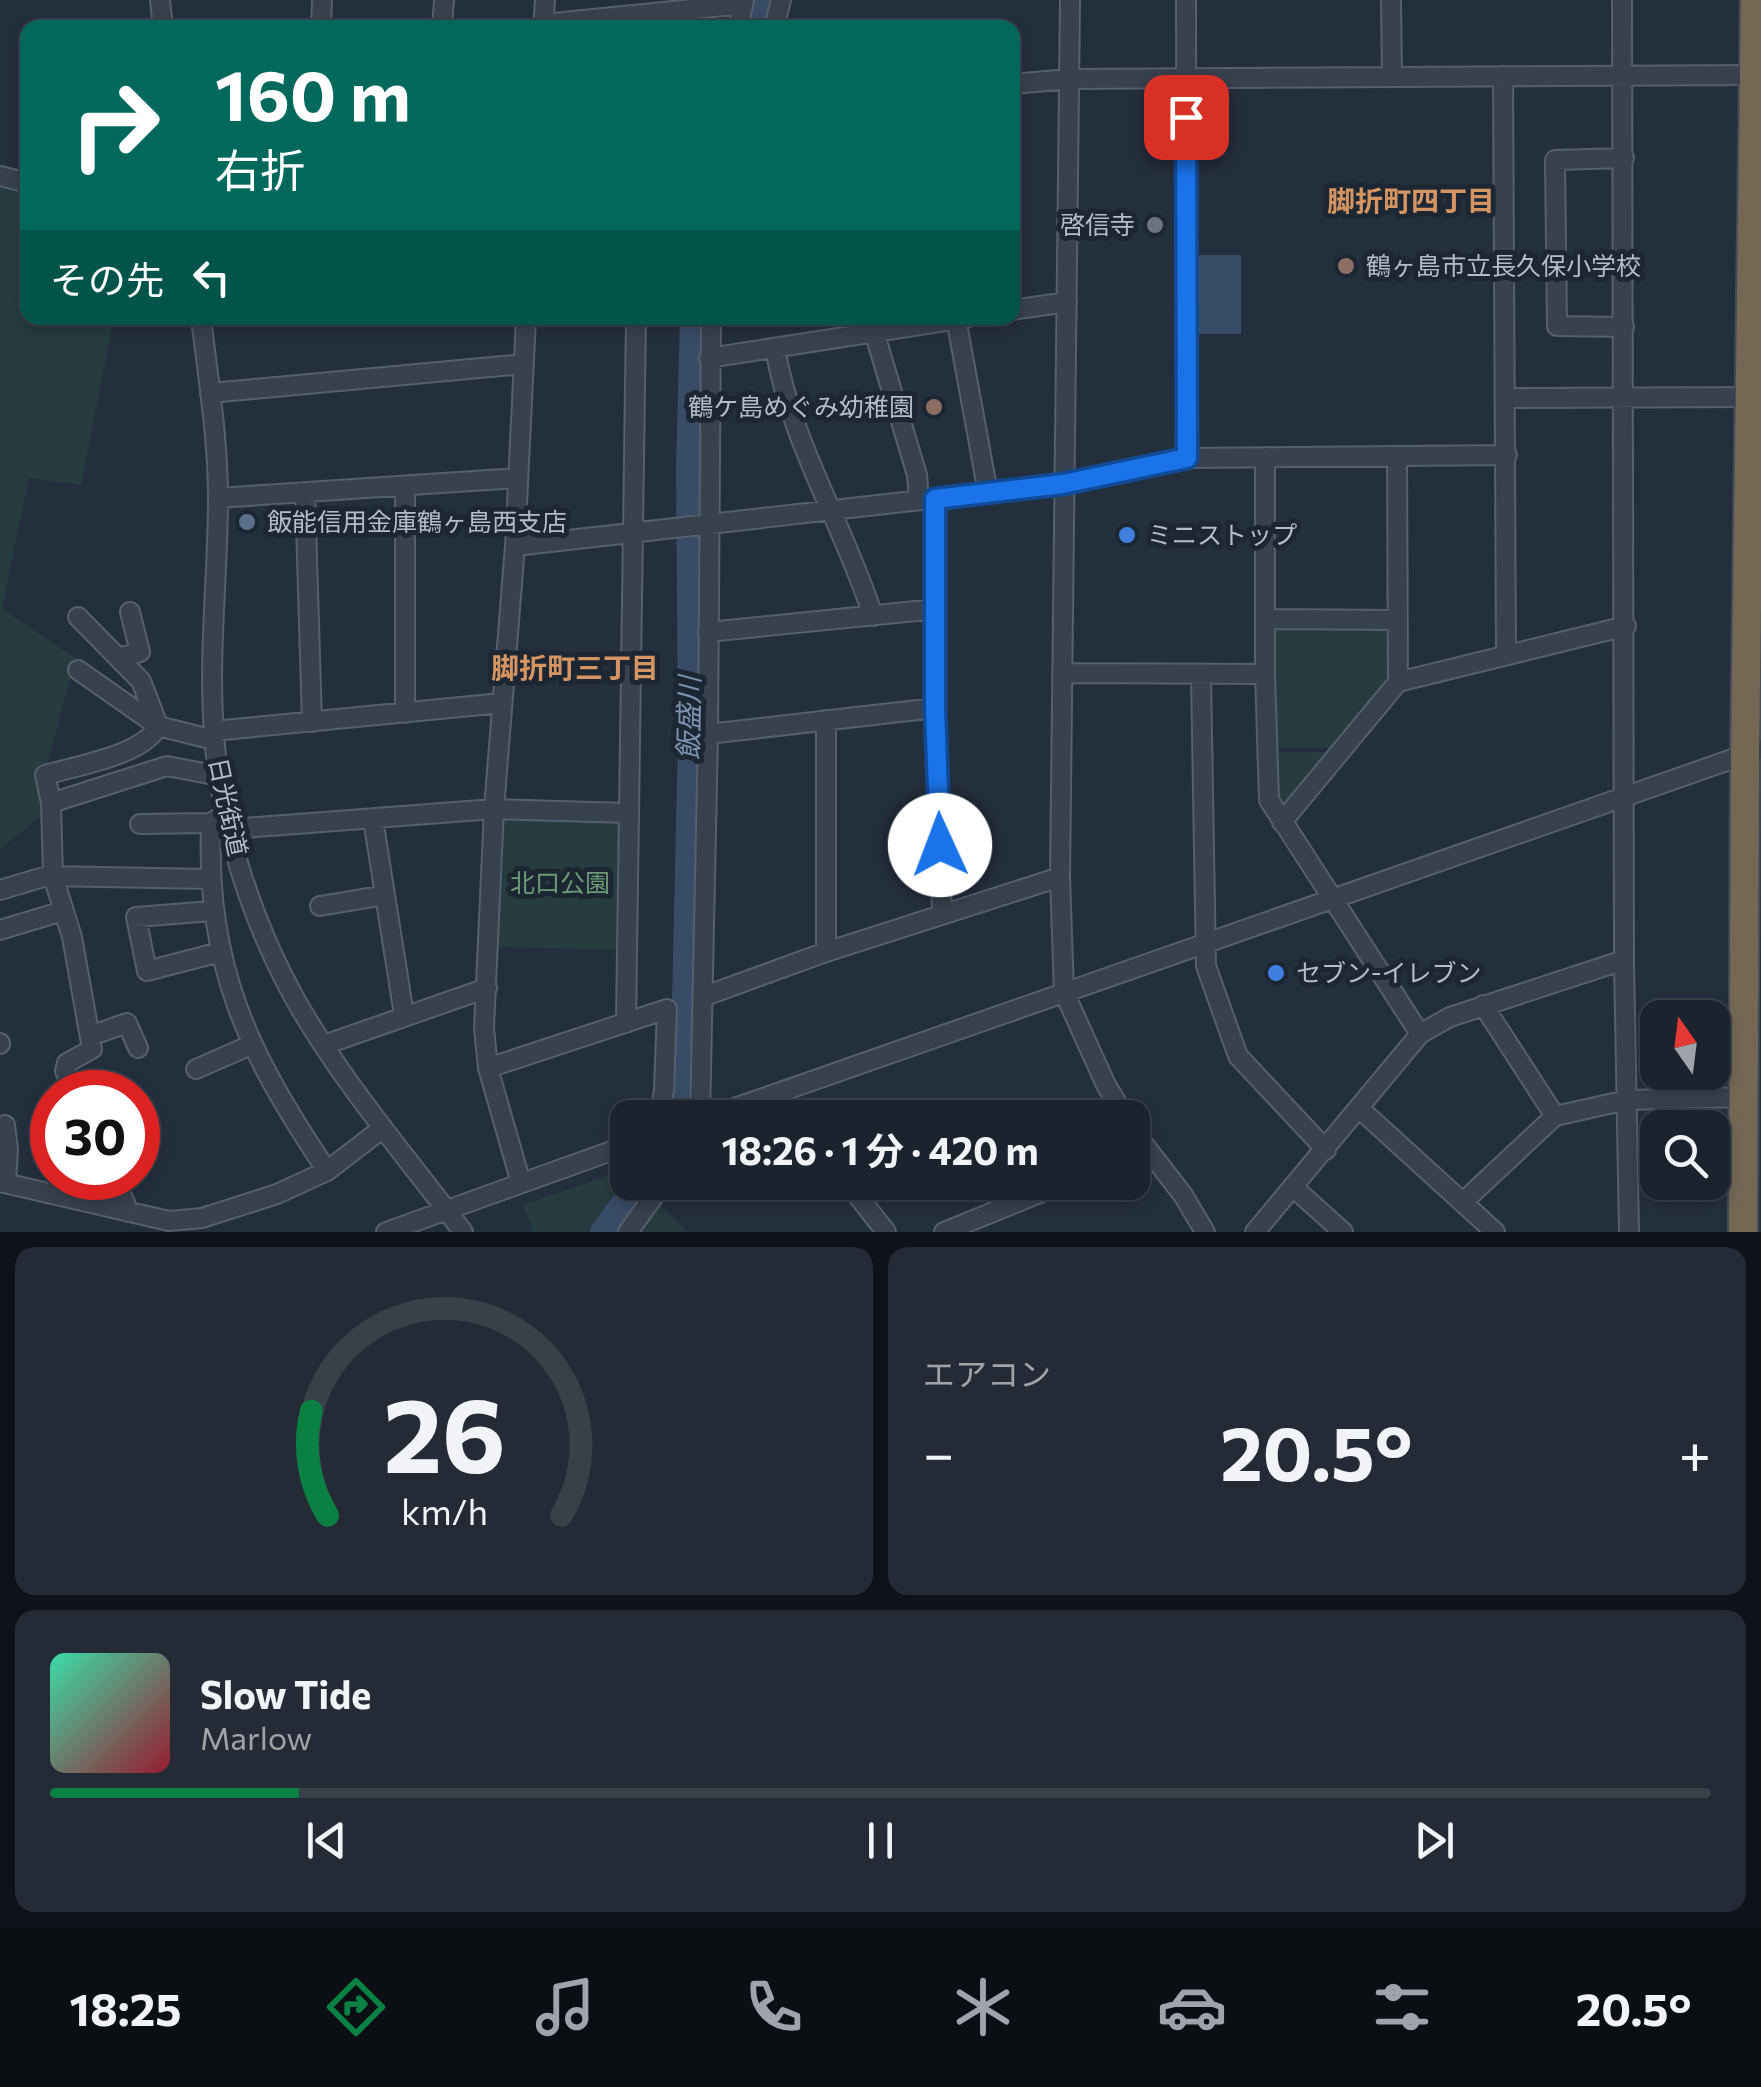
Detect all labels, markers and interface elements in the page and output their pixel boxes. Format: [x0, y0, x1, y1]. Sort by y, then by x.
text: 160 m [215, 50, 411, 135]
icon: right [50, 60, 180, 190]
pin [1144, 75, 1229, 160]
icon: arrive [1159, 90, 1214, 145]
text: 右折 [215, 141, 305, 196]
district label: 脚折町四丁目 [1327, 183, 1495, 217]
place label: 啓信寺 [1060, 209, 1135, 239]
marker: 啓信寺 [1144, 214, 1166, 236]
icon: left [184, 250, 239, 305]
place label: 鶴ヶ島市立長久保小学校 [1366, 250, 1641, 280]
text: その先 [50, 255, 164, 302]
marker: 鶴ヶ島市立長久保小学校 [1335, 255, 1357, 277]
place label: 鶴ケ島めぐみ幼稚園 [688, 391, 914, 421]
marker: 鶴ケ島めぐみ幼稚園 [923, 396, 945, 418]
place label: 飯能信用金庫鶴ヶ島西支店 [267, 506, 567, 536]
marker: 飯能信用金庫鶴ヶ島西支店 [236, 511, 258, 533]
place label: ミニストップ [1147, 519, 1297, 549]
marker: ミニストップ [1116, 524, 1138, 546]
district label: 脚折町三丁目 [491, 650, 659, 684]
water label: 飯盛川 [670, 673, 706, 760]
street label: 日光街道 [204, 755, 254, 859]
position arrow [888, 793, 992, 897]
park label: 北口公園 [510, 867, 610, 897]
place label: セブン-イレブン [1296, 957, 1482, 987]
marker: セブン-イレブン [1265, 962, 1287, 984]
north arrow [1640, 1000, 1730, 1090]
map controls [1640, 1000, 1730, 1200]
speed limit sign: 30 [30, 1070, 160, 1200]
button: search [1640, 1110, 1730, 1200]
text: 18:26 · 1 分 · 420 m [721, 1126, 1039, 1173]
text: エアコン [923, 1353, 1051, 1393]
text: 26 [383, 1367, 505, 1494]
text: 20.5° [1220, 1405, 1413, 1496]
text: − [923, 1418, 954, 1485]
text: + [1679, 1418, 1711, 1485]
text: km/h [401, 1489, 487, 1532]
text: Slow Tide [200, 1670, 371, 1717]
text: Marlow [200, 1717, 312, 1757]
icon: previous [299, 1813, 354, 1868]
icon: pause [853, 1813, 908, 1868]
icon: next [1407, 1813, 1462, 1868]
icon: directions [321, 1972, 391, 2042]
icon: music [530, 1972, 600, 2042]
icon: phone [739, 1972, 809, 2042]
icon: climate [948, 1972, 1018, 2042]
icon: car [1157, 1972, 1227, 2042]
icon: filters [1367, 1972, 1437, 2042]
text: 18:25 [70, 1980, 182, 2035]
text: 20.5° [1576, 1980, 1691, 2035]

